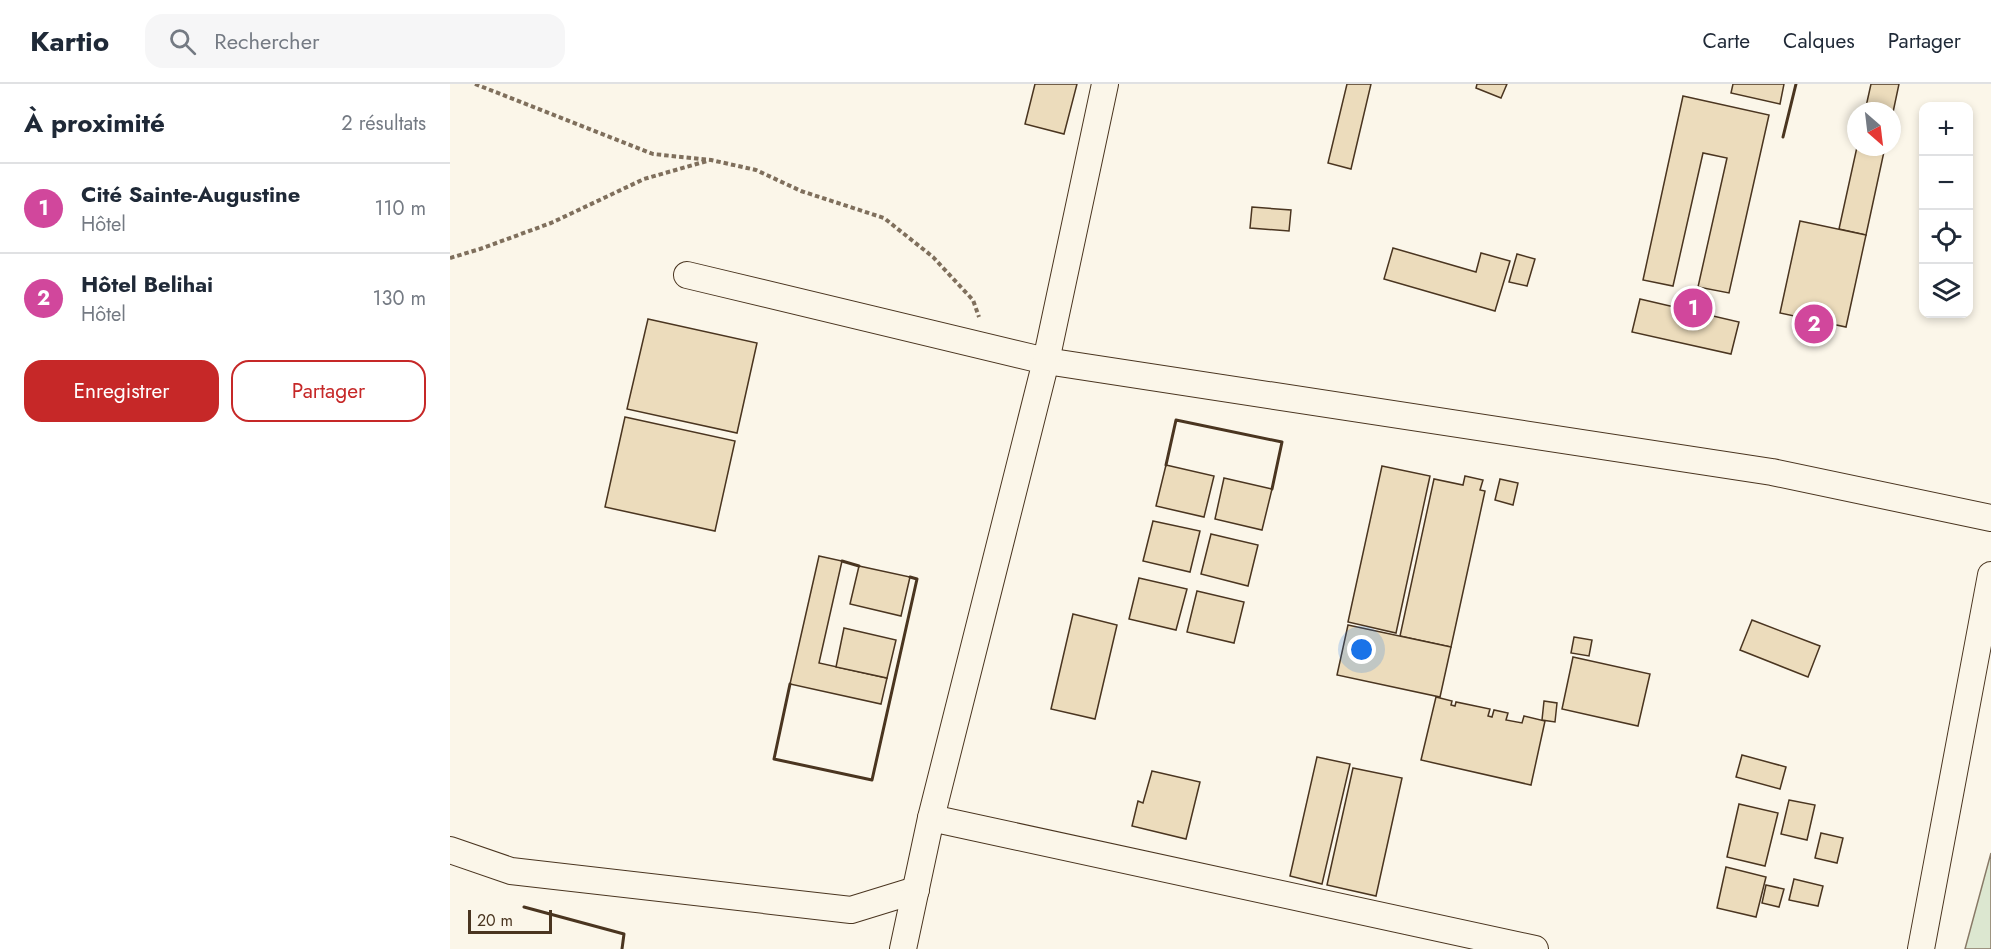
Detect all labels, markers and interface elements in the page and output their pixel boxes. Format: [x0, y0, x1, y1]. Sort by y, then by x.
search box [145, 14, 565, 68]
text: Kartio [30, 21, 109, 62]
icon: search [166, 25, 199, 58]
text: Rechercher [214, 25, 320, 57]
text: Carte [1703, 26, 1750, 56]
text: Calques [1783, 26, 1855, 56]
text: Partager [1888, 26, 1961, 56]
north arrow [1847, 102, 1901, 156]
map controls [1919, 102, 1973, 318]
button: + [1919, 102, 1973, 156]
text: À proximité [24, 104, 165, 142]
text: 2 résultats [341, 109, 426, 138]
button: − [1919, 156, 1973, 210]
text: Cité Sainte-Augustine [81, 178, 300, 210]
text: 1 [38, 194, 49, 223]
text: 110 m [374, 194, 426, 223]
text: Hôtel [81, 210, 126, 239]
button: locate [1919, 210, 1973, 264]
button: layers [1919, 264, 1973, 318]
text: Hôtel Belihai [81, 268, 213, 300]
text: 2 [37, 284, 50, 313]
text: 130 m [372, 284, 426, 313]
pin: 1 [1674, 286, 1712, 330]
text: Hôtel [81, 300, 126, 329]
pin: 2 [1794, 302, 1834, 346]
button: Enregistrer [24, 360, 219, 422]
button: Partager [231, 360, 426, 422]
your location [1347, 635, 1376, 664]
scale bar [468, 907, 552, 934]
text: 20 m [477, 909, 513, 932]

